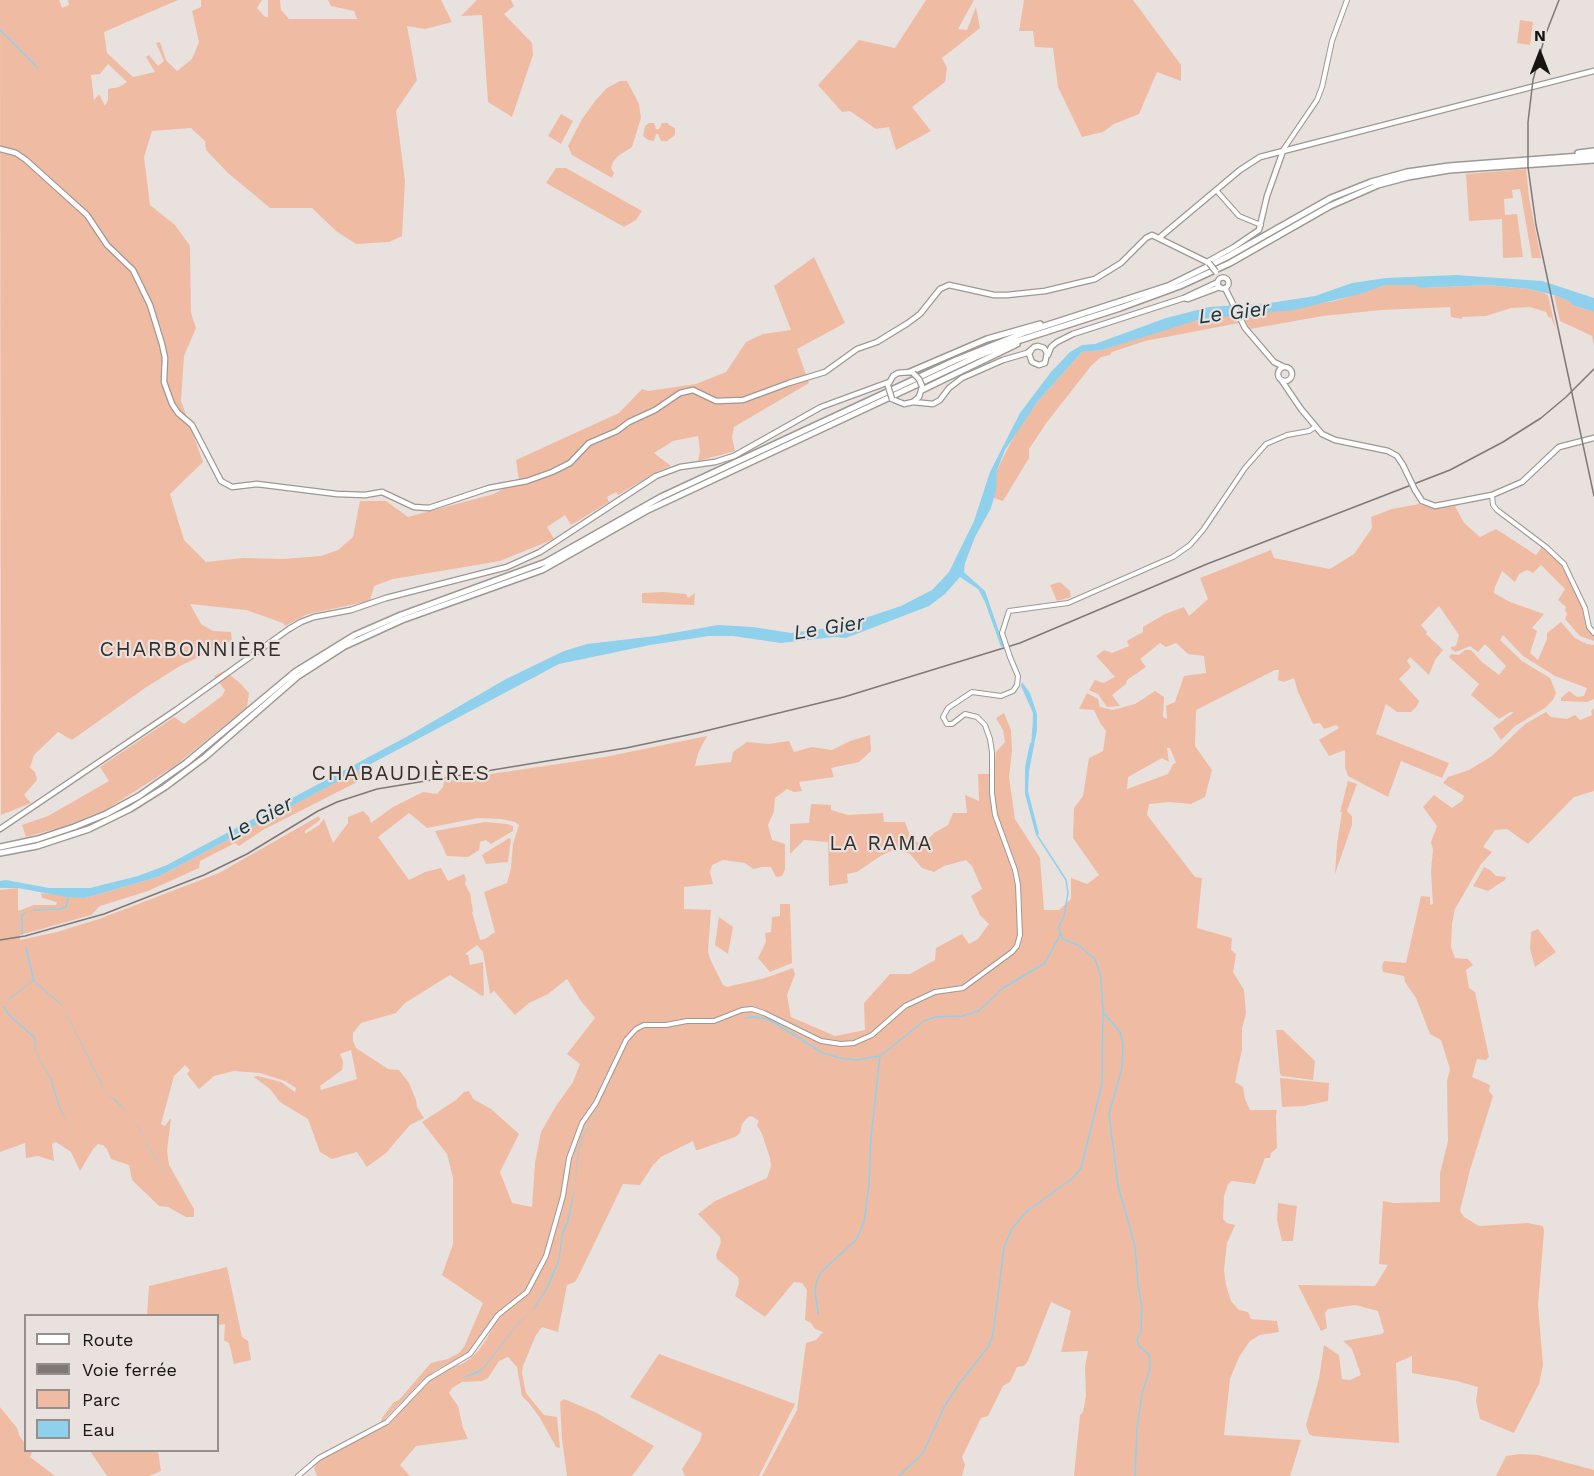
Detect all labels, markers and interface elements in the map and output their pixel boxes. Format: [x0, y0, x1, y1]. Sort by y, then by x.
north arrow [1510, 24, 1570, 84]
text: N [1534, 26, 1546, 45]
water label: Le Gier [1197, 296, 1271, 330]
water label: Le Gier [792, 610, 866, 646]
district label: CHARBONNIÈRE [100, 637, 282, 663]
district label: CHABAUDIÈRES [311, 761, 491, 787]
water label: Le Gier [223, 791, 297, 847]
district label: LA RAMA [829, 831, 933, 857]
legend [24, 1314, 219, 1452]
text: Route [82, 1329, 134, 1350]
text: Voie ferrée [82, 1359, 177, 1380]
text: Parc [82, 1389, 120, 1410]
text: Eau [82, 1419, 115, 1440]

